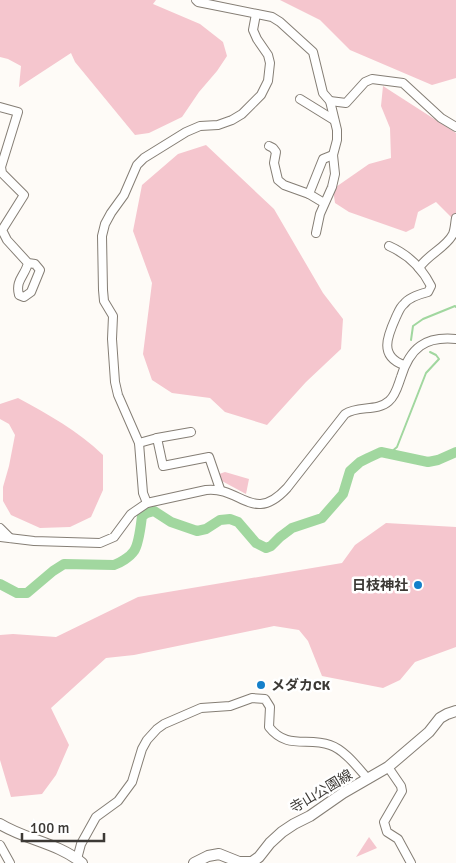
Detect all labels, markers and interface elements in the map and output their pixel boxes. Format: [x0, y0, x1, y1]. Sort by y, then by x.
place label: 日枝神社 [352, 577, 408, 594]
marker: 日枝神社 [412, 579, 424, 591]
place label: メダカCK [271, 677, 331, 694]
marker: メダカCK [255, 679, 267, 691]
street label: 寺山公園線 [287, 766, 356, 817]
scale bar [22, 810, 105, 842]
text: 100 m [30, 819, 70, 837]

